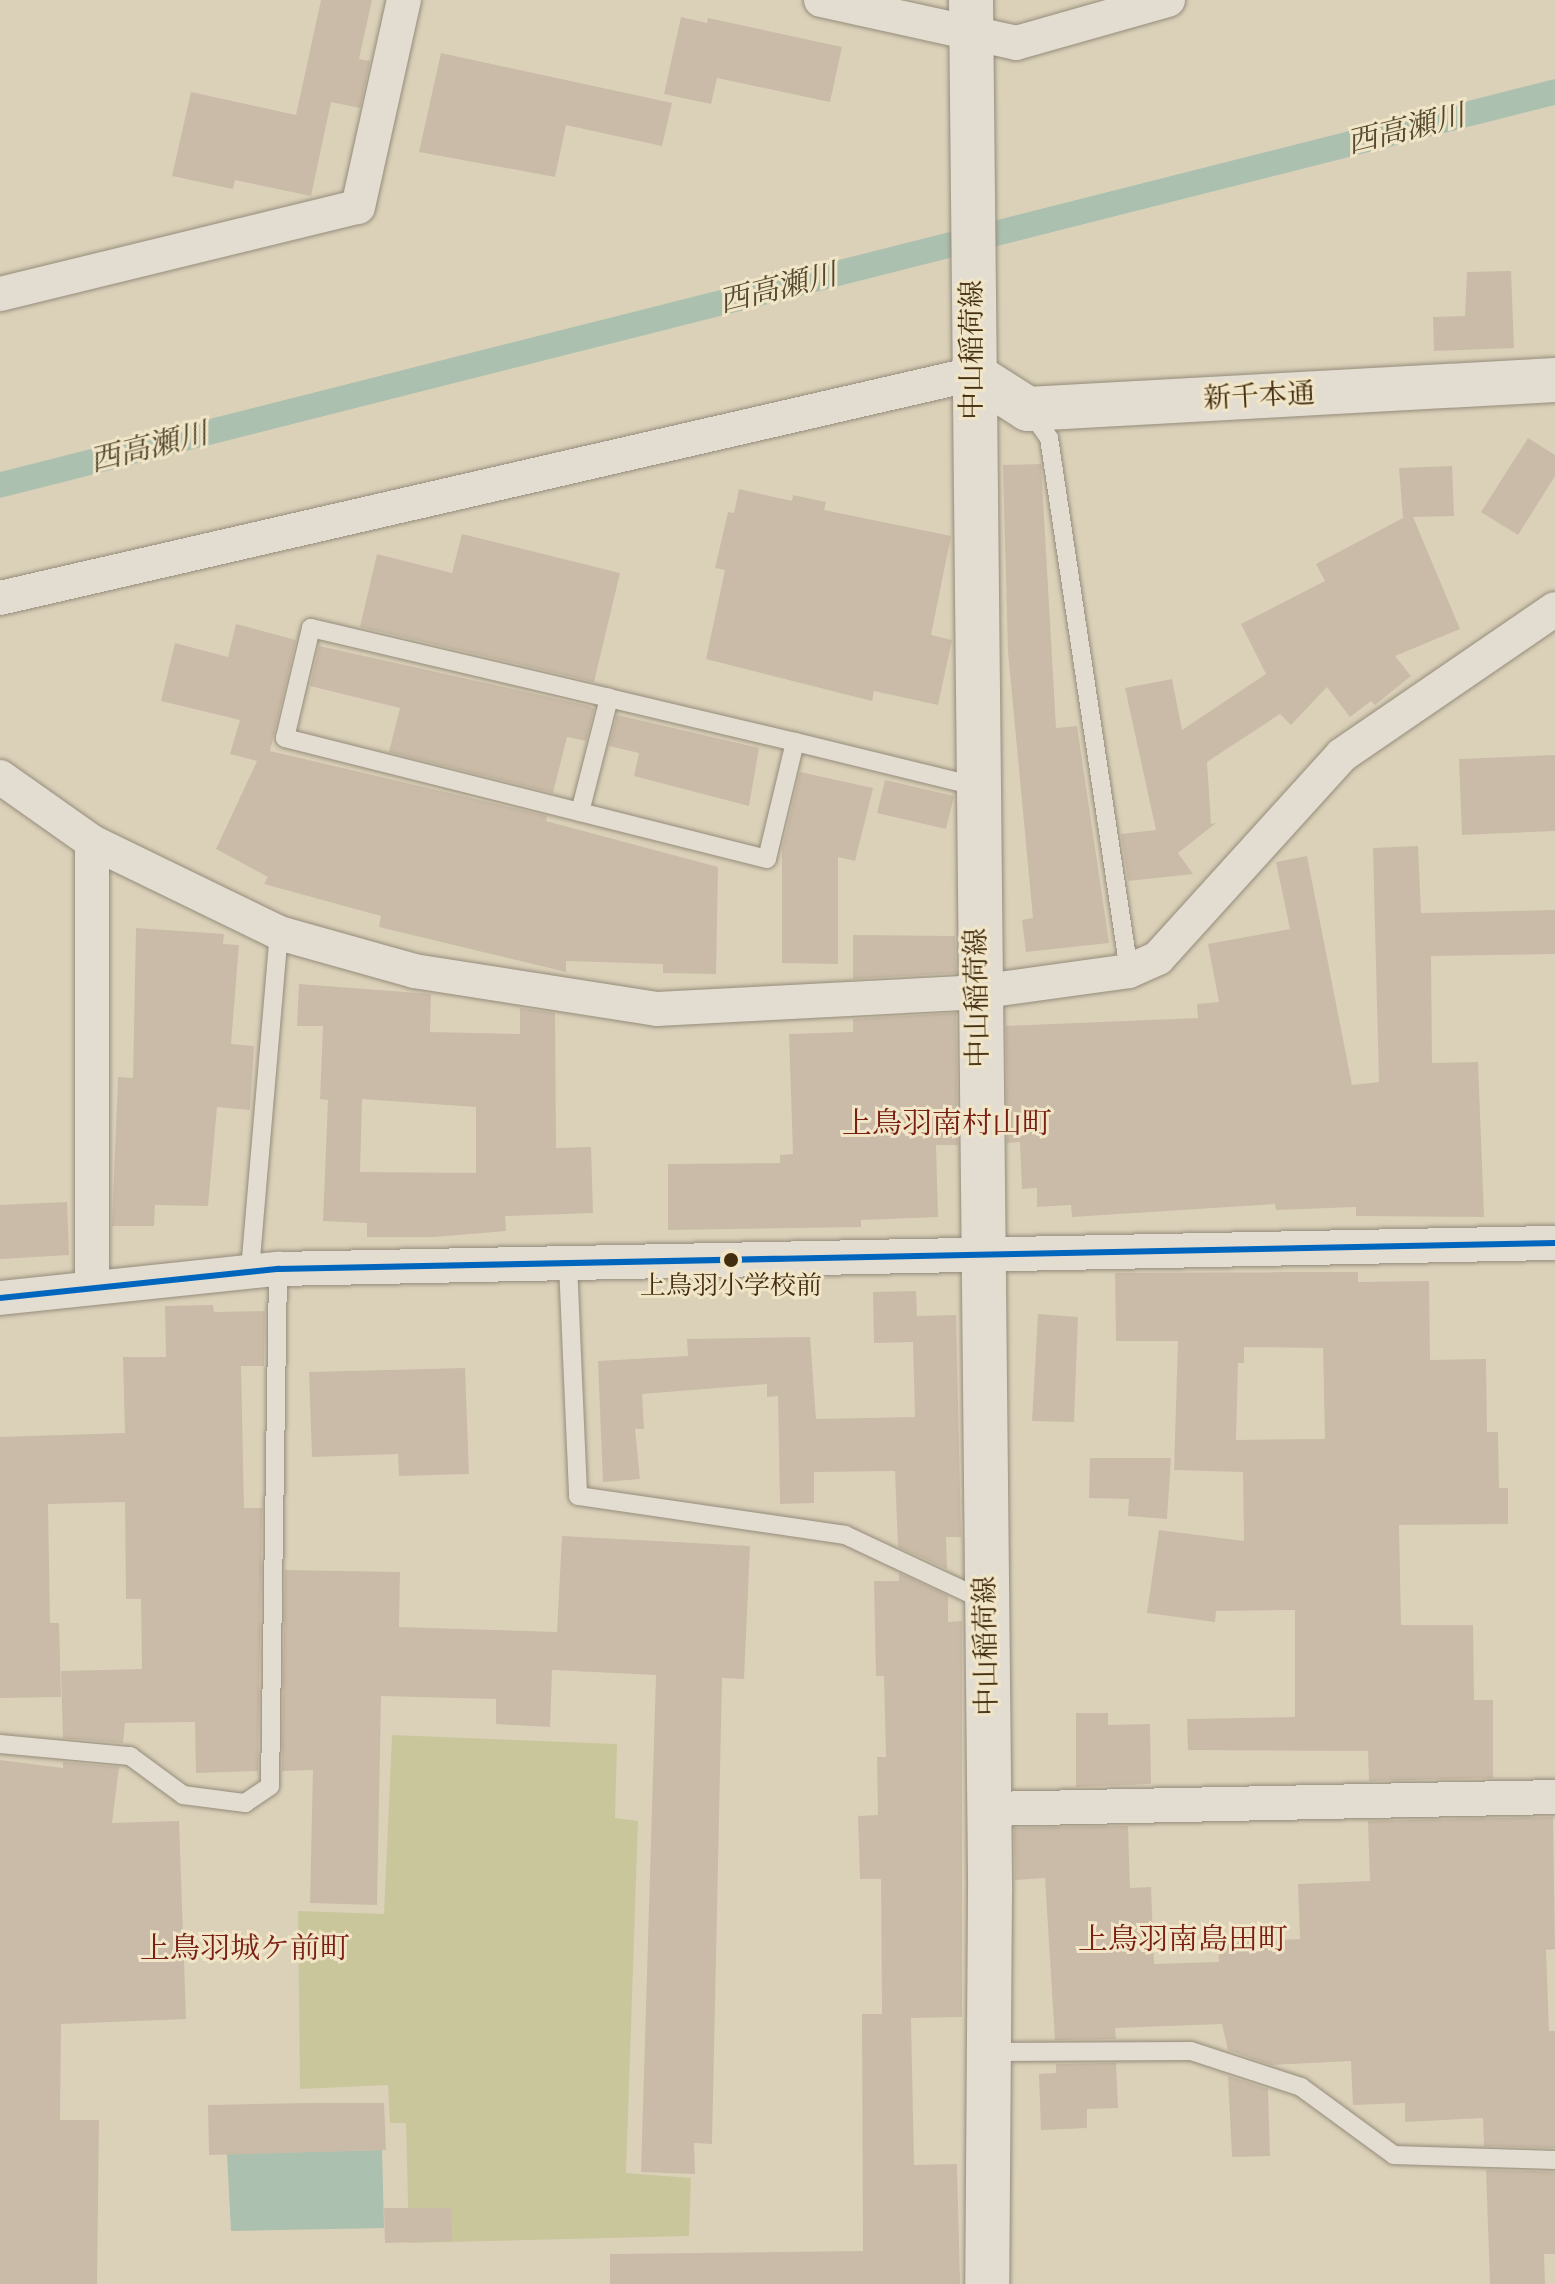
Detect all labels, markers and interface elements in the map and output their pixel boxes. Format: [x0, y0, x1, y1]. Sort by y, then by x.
water label: 西高瀬川 [1343, 98, 1469, 162]
water label: 西高瀬川 [715, 257, 841, 321]
street label: 中山稲荷線 [956, 280, 990, 420]
street label: 新千本通 [1202, 377, 1316, 417]
water label: 西高瀬川 [86, 416, 212, 480]
street label: 中山稲荷線 [960, 928, 996, 1068]
district label: 上鳥羽南村山町 [842, 1106, 1052, 1142]
marker: 上鳥羽小学校前 [723, 1252, 739, 1268]
place label: 上鳥羽小学校前 [640, 1271, 822, 1303]
street label: 中山稲荷線 [969, 1576, 1005, 1716]
district label: 上鳥羽南島田町 [1078, 1922, 1288, 1958]
district label: 上鳥羽城ケ前町 [140, 1931, 350, 1967]

